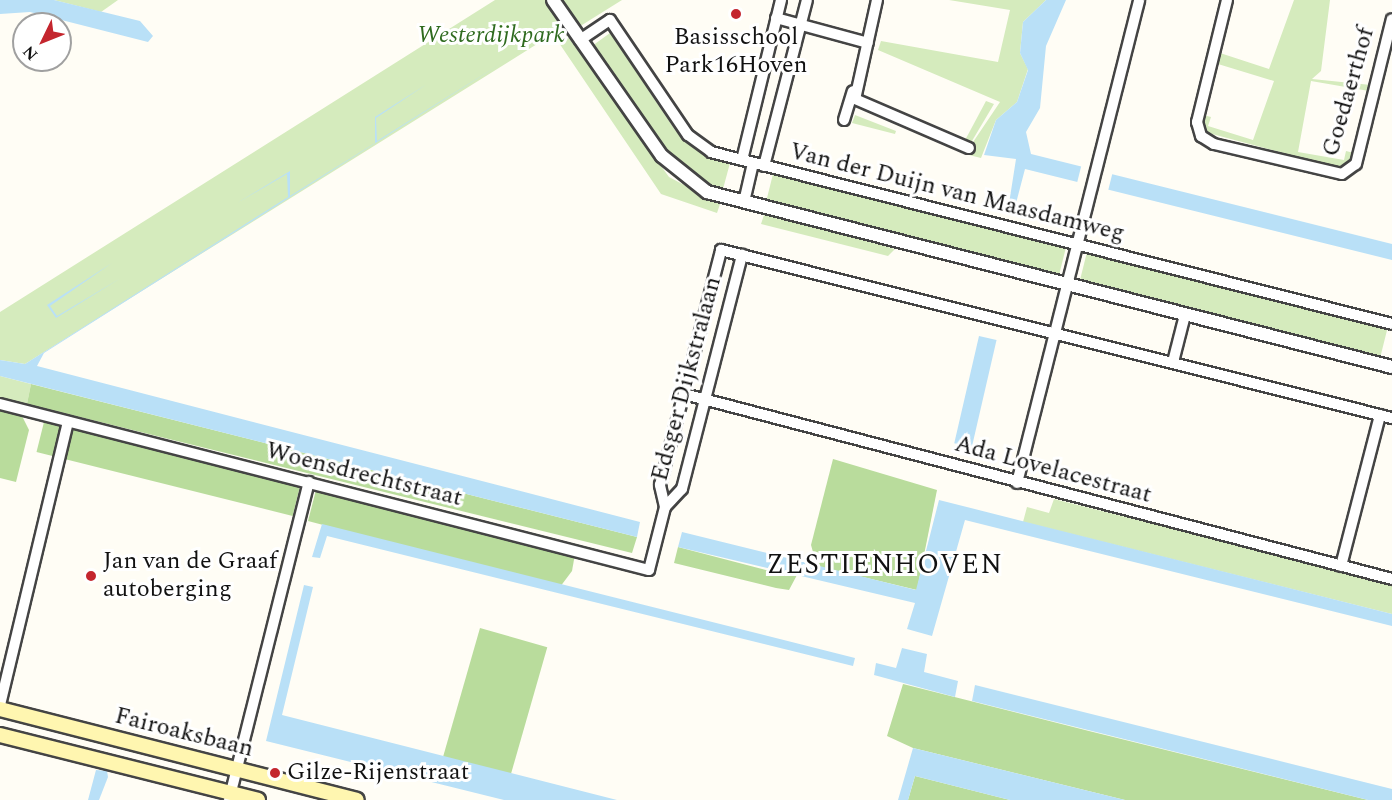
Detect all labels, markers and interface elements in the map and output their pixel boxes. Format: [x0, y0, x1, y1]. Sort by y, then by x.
marker: Basisschool Park16Hoven [729, 7, 743, 21]
north arrow [12, 12, 72, 72]
park label: Westerdijkpark [417, 22, 565, 50]
place label: Basisschool Park16Hoven [665, 24, 807, 80]
street label: Goedaerthof [1317, 24, 1381, 160]
text: N [17, 40, 44, 66]
street label: Van der Duijn van Maasdamweg [786, 137, 1128, 249]
street label: Edsger Dijkstralaan [646, 274, 728, 484]
street label: Ada Lovelacestraat [952, 430, 1154, 510]
street label: Woensdrechtstraat [263, 437, 465, 513]
place label: Jan van de Graaf autoberging [103, 548, 277, 604]
district label: ZESTIENHOVEN [766, 550, 1004, 582]
marker: Jan van de Graaf autoberging [84, 569, 98, 583]
street label: Fairoaksbaan [112, 702, 256, 764]
place label: Gilze-Rijenstraat [287, 759, 469, 787]
marker: Gilze-Rijenstraat [268, 766, 282, 780]

